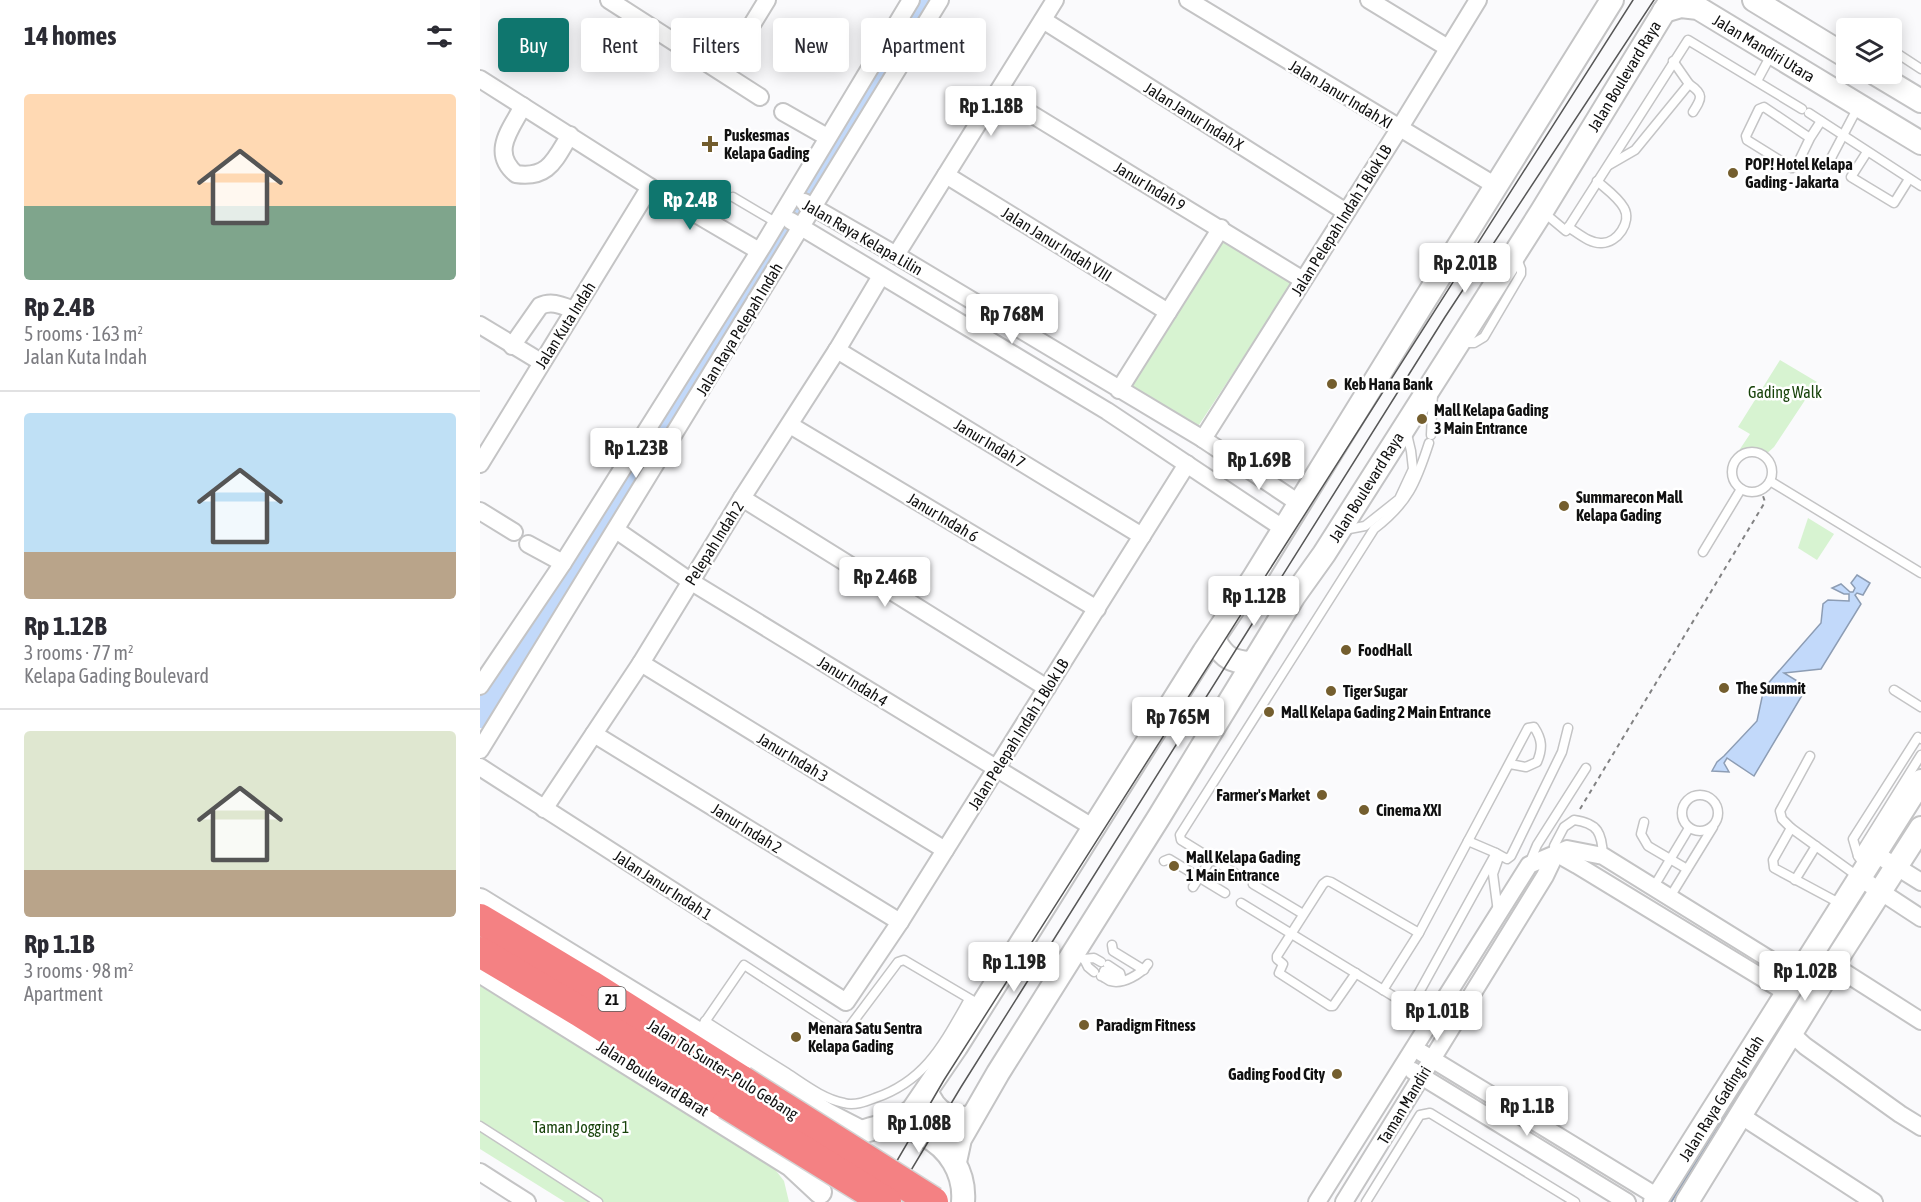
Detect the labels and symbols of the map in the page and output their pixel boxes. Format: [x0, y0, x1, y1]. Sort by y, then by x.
street label: Jalan Mandiri Utara [1710, 11, 1818, 85]
street label: Jalan Boulevard Raya [1584, 17, 1665, 135]
street label: Jalan Janur Indah XI [1286, 56, 1396, 132]
street label: Jalan Janur Indah X [1141, 78, 1247, 154]
pin: Rp 1.18B [929, 86, 1053, 137]
place label: Puskesmas Kelapa Gading [724, 126, 810, 162]
marker: Puskesmas Kelapa Gading [701, 135, 719, 153]
street label: Jalan Pelepah Indah 1 Blok LB [1287, 141, 1396, 299]
place label: POP! Hotel Kelapa Gading - Jakarta [1745, 155, 1853, 191]
street label: Janur Indah 9 [1111, 158, 1189, 214]
marker: POP! Hotel Kelapa Gading - Jakarta [1726, 166, 1740, 180]
pin: Rp 2.4B [635, 180, 745, 231]
street label: Jalan Raya Kelapa Lilin [800, 195, 926, 279]
street label: Jalan Janur Indah VIII [999, 203, 1115, 285]
pin: Rp 2.01B [1403, 243, 1527, 294]
street label: Jalan Raya Pelepah Indah [692, 259, 787, 399]
street label: Jalan Kuta Indah [531, 278, 599, 372]
pin: Rp 768M [957, 294, 1067, 345]
place label: Keb Hana Bank [1344, 375, 1433, 393]
marker: Keb Hana Bank [1325, 377, 1339, 391]
park label: Gading Walk [1748, 383, 1822, 402]
place label: Mall Kelapa Gading 3 Main Entrance [1434, 401, 1548, 437]
marker: Mall Kelapa Gading 3 Main Entrance [1415, 412, 1429, 426]
street label: Janur Indah 7 [951, 415, 1029, 471]
pin: Rp 1.23B [574, 428, 698, 479]
street label: Jalan Boulevard Raya [1325, 429, 1408, 546]
pin: Rp 1.69B [1197, 440, 1321, 491]
place label: Summarecon Mall Kelapa Gading [1576, 488, 1684, 524]
street label: Janur Indah 6 [904, 489, 982, 545]
street label: Pelepah Indah 2 [681, 498, 748, 589]
marker: Summarecon Mall Kelapa Gading [1557, 499, 1571, 513]
pin: Rp 2.46B [823, 557, 947, 608]
pin: Rp 1.12B [1192, 576, 1316, 627]
place label: FoodHall [1358, 641, 1413, 659]
marker: FoodHall [1339, 643, 1353, 657]
street label: Janur Indah 4 [815, 652, 891, 710]
street label: Jalan Pelepah Indah 1 Blok LB [964, 655, 1073, 813]
place label: The Summit [1736, 679, 1806, 697]
marker: The Summit [1717, 681, 1731, 695]
place label: Tiger Sugar [1343, 682, 1408, 700]
marker: Tiger Sugar [1324, 684, 1338, 698]
pin: Rp 765M [1123, 697, 1233, 748]
place label: Mall Kelapa Gading 2 Main Entrance [1281, 703, 1491, 721]
marker: Mall Kelapa Gading 2 Main Entrance [1262, 705, 1276, 719]
street label: Janur Indah 3 [754, 729, 832, 785]
place label: Farmer's Market [1216, 786, 1310, 804]
marker: Farmer's Market [1315, 788, 1329, 802]
street label: Janur Indah 2 [709, 799, 785, 857]
place label: Cinema XXI [1376, 801, 1442, 819]
marker: Cinema XXI [1357, 803, 1371, 817]
street label: Jalan Janur Indah 1 [611, 847, 715, 923]
place label: Mall Kelapa Gading 1 Main Entrance [1186, 848, 1300, 884]
marker: Mall Kelapa Gading 1 Main Entrance [1167, 859, 1181, 873]
pin: Rp 1.19B [952, 942, 1076, 993]
pin: Rp 1.02B [1743, 951, 1867, 1002]
road number: 21 [598, 987, 626, 1011]
pin: Rp 1.01B [1375, 991, 1499, 1042]
street label: Jalan Tol Sunter–Pulo Gebang [644, 1015, 802, 1124]
place label: Paradigm Fitness [1096, 1016, 1196, 1034]
marker: Paradigm Fitness [1077, 1018, 1091, 1032]
place label: Menara Satu Sentra Kelapa Gading [808, 1019, 922, 1055]
marker: Menara Satu Sentra Kelapa Gading [789, 1030, 803, 1044]
street label: Jalan Raya Gading Indah [1675, 1032, 1768, 1165]
street label: Jalan Boulevard Barat [594, 1036, 712, 1120]
street label: Taman Mandiri [1374, 1063, 1434, 1147]
place label: Gading Food City [1228, 1065, 1325, 1083]
marker: Gading Food City [1330, 1067, 1344, 1081]
pin: Rp 1.1B [1472, 1086, 1582, 1137]
pin: Rp 1.08B [857, 1103, 981, 1154]
park label: Taman Jogging 1 [533, 1118, 629, 1137]

